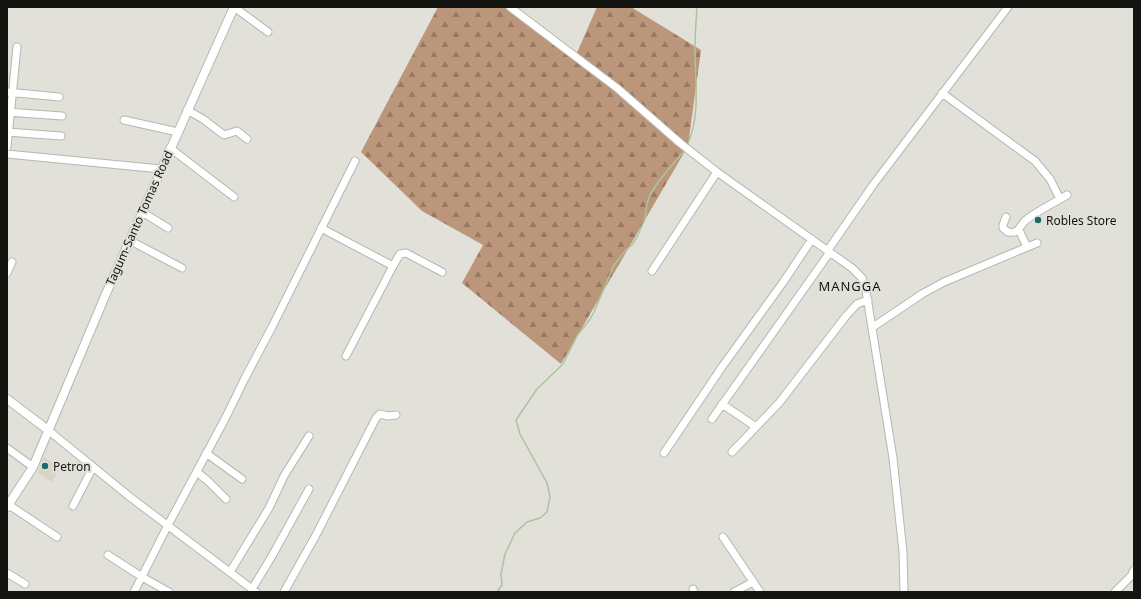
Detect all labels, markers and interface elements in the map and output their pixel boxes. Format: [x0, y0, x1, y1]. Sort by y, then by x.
street label: Tagum-Santo Tomas Road [101, 148, 177, 288]
place label: Robles Store [1046, 212, 1117, 229]
marker: Robles Store [1033, 215, 1043, 225]
district label: MANGGA [818, 277, 882, 295]
place label: Petron [53, 458, 91, 475]
marker: Petron [40, 461, 50, 471]

